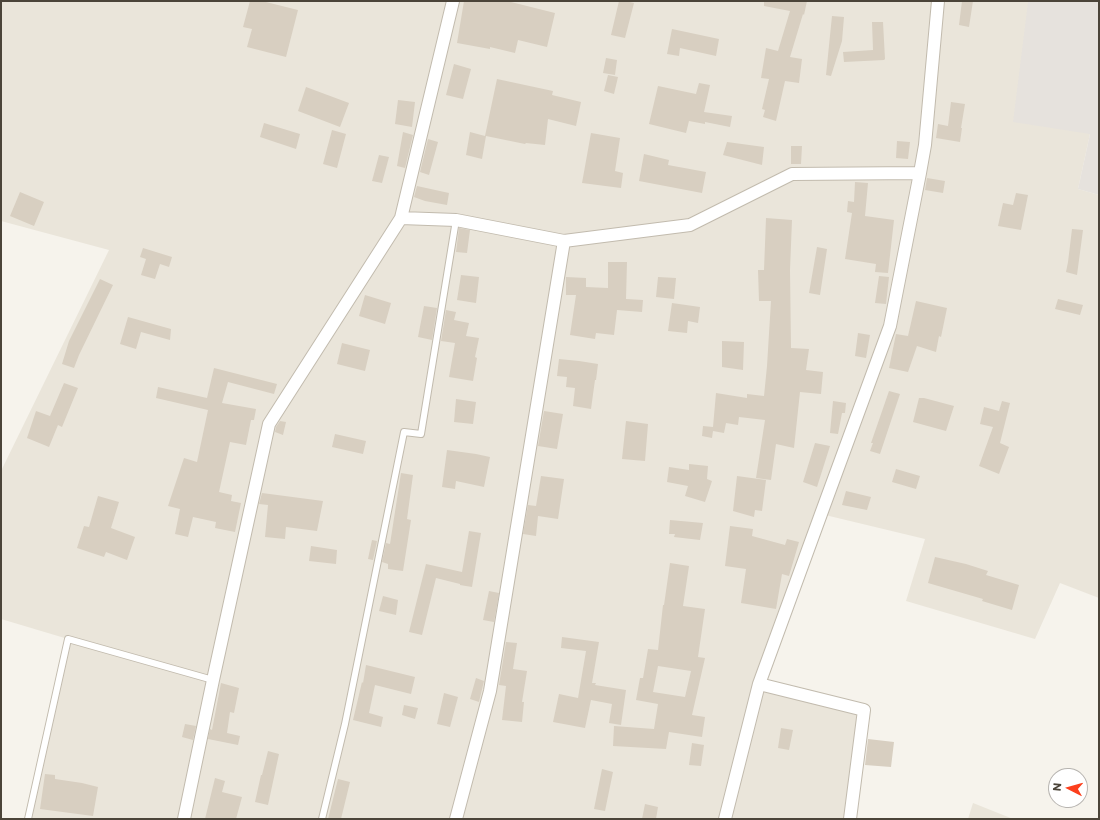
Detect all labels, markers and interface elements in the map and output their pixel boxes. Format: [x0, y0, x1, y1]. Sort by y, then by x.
north arrow [1048, 768, 1088, 808]
text: N [1049, 782, 1065, 792]

